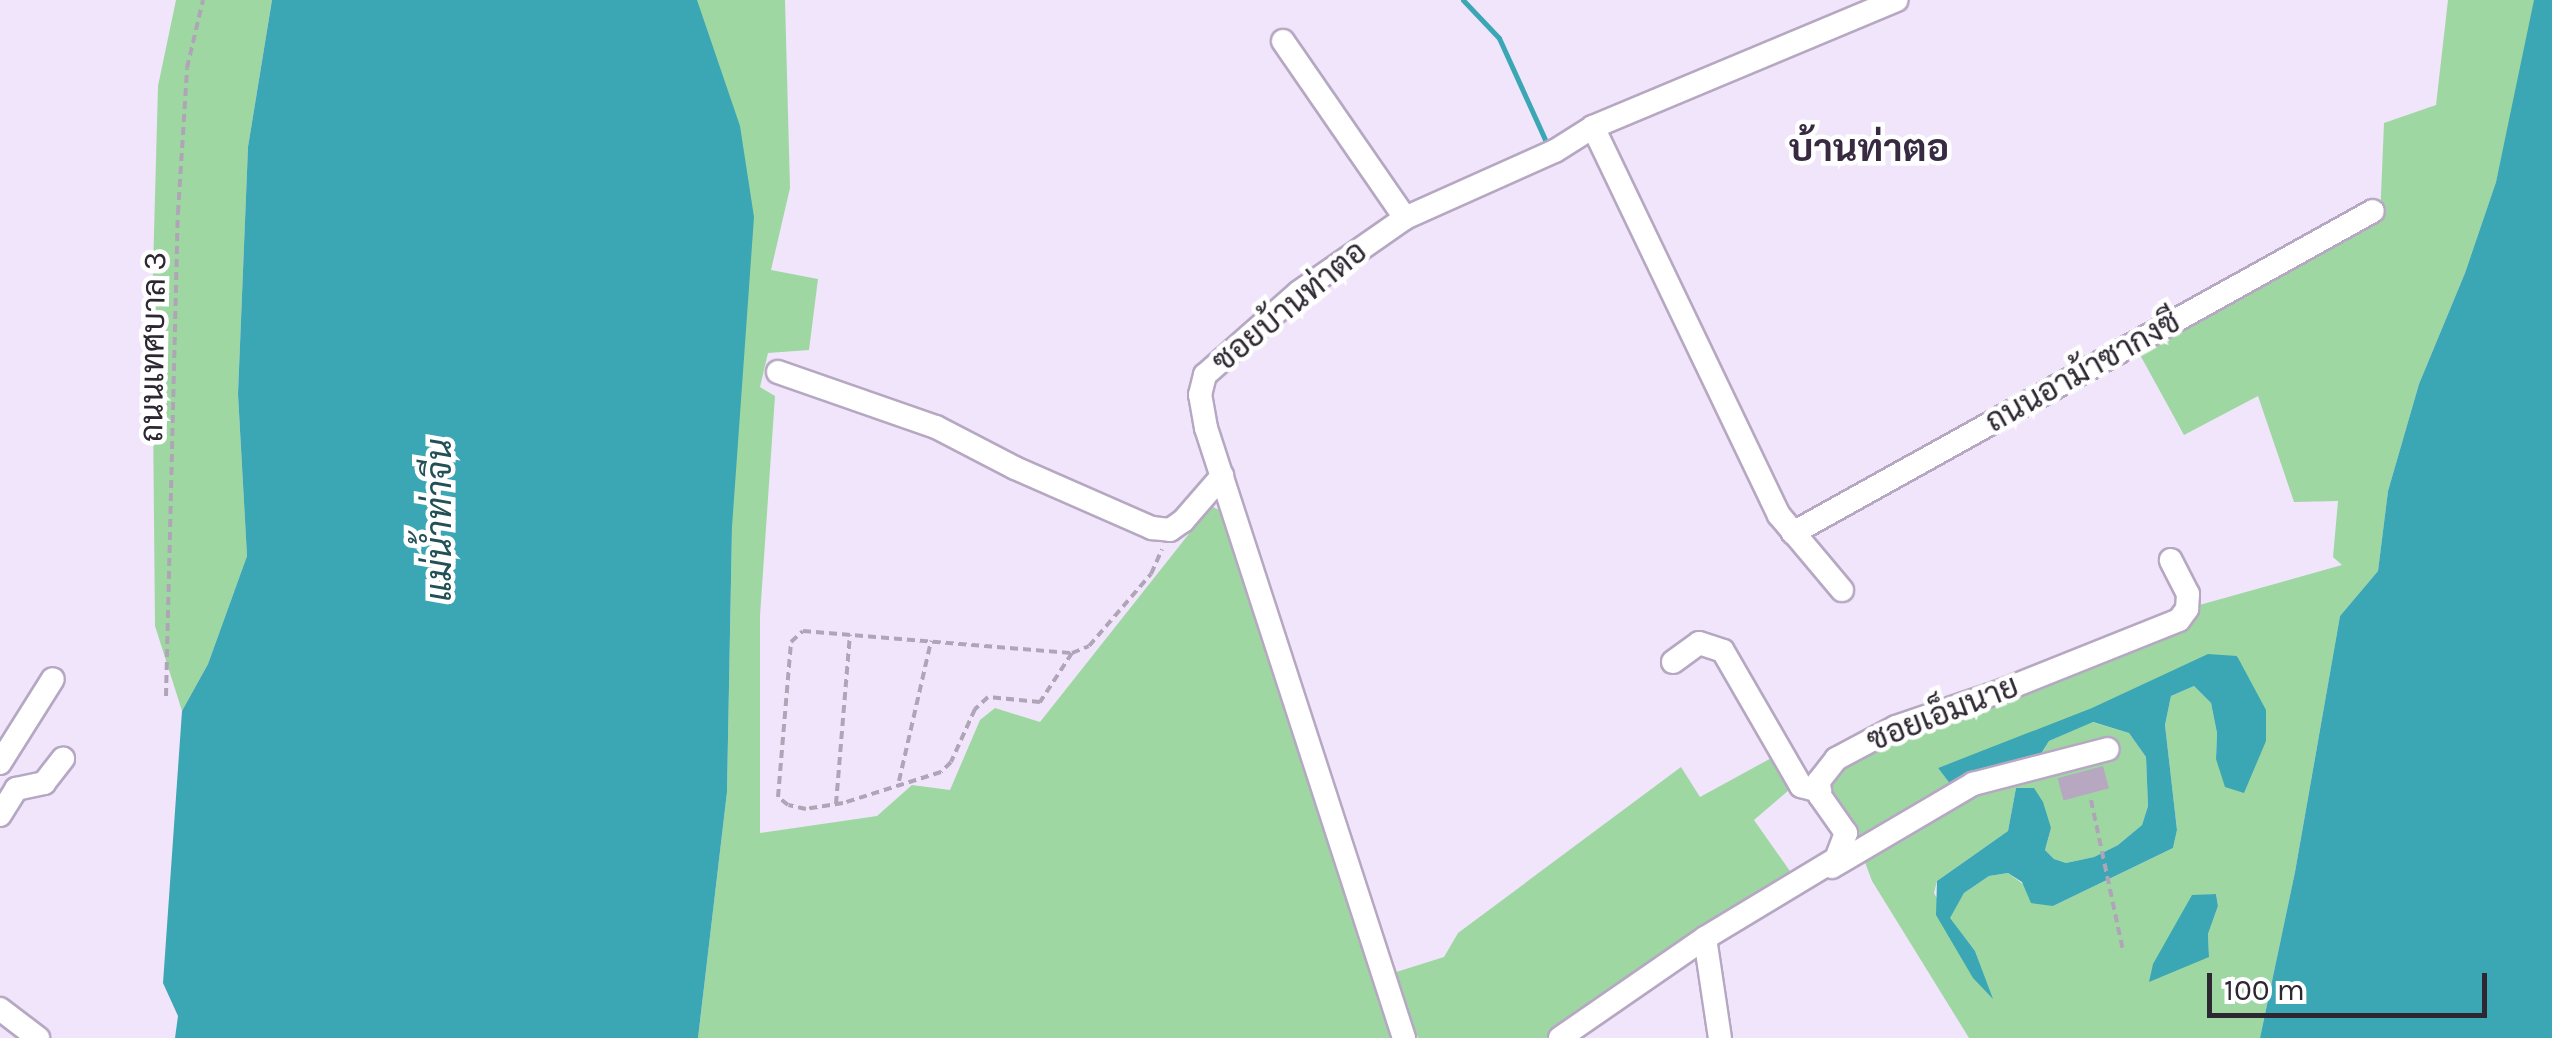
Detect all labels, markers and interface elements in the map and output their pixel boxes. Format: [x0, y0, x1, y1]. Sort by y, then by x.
district label: บ้านท่าตอ [1789, 126, 1949, 172]
street label: ซอยบ้านท่าตอ [1205, 233, 1375, 381]
street label: ถนนเทศบาล 3 [133, 251, 175, 443]
street label: ถนนอาม้าซากงซี [1979, 303, 2187, 441]
water label: แม่น้ำท่าจีน [419, 439, 461, 601]
street label: ซอยเอ็มนาย [1862, 668, 2024, 760]
scale bar [2212, 953, 2492, 1015]
text: 100 m [2224, 972, 2305, 1008]

